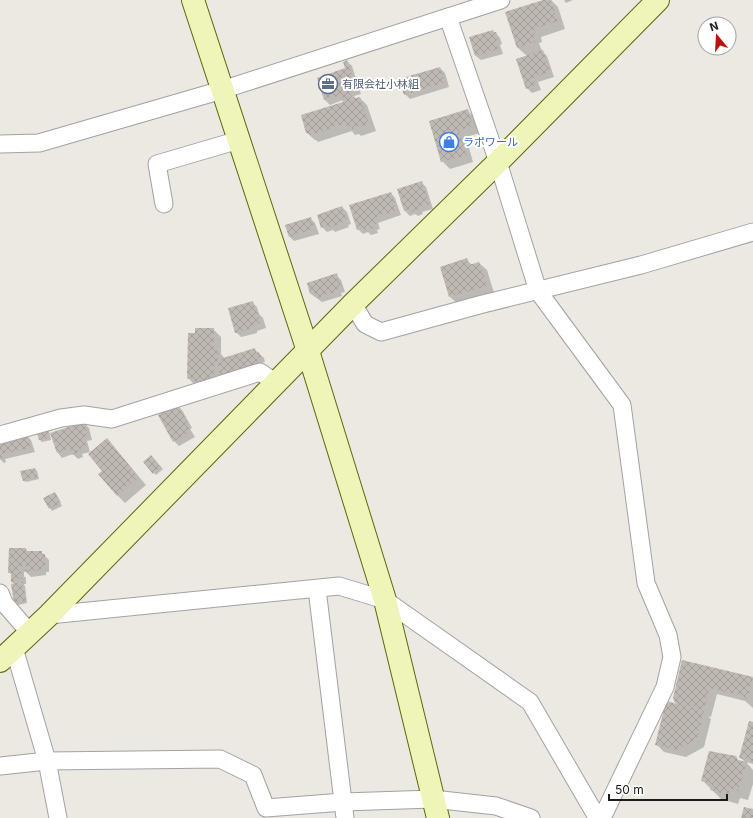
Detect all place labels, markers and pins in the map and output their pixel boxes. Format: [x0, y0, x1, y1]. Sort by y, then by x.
office icon: 有限会社小林組 [317, 73, 339, 95]
place label: 有限会社小林組 [342, 77, 419, 91]
shop icon: ラポワール [438, 131, 460, 153]
place label: ラポワール [463, 135, 518, 149]

